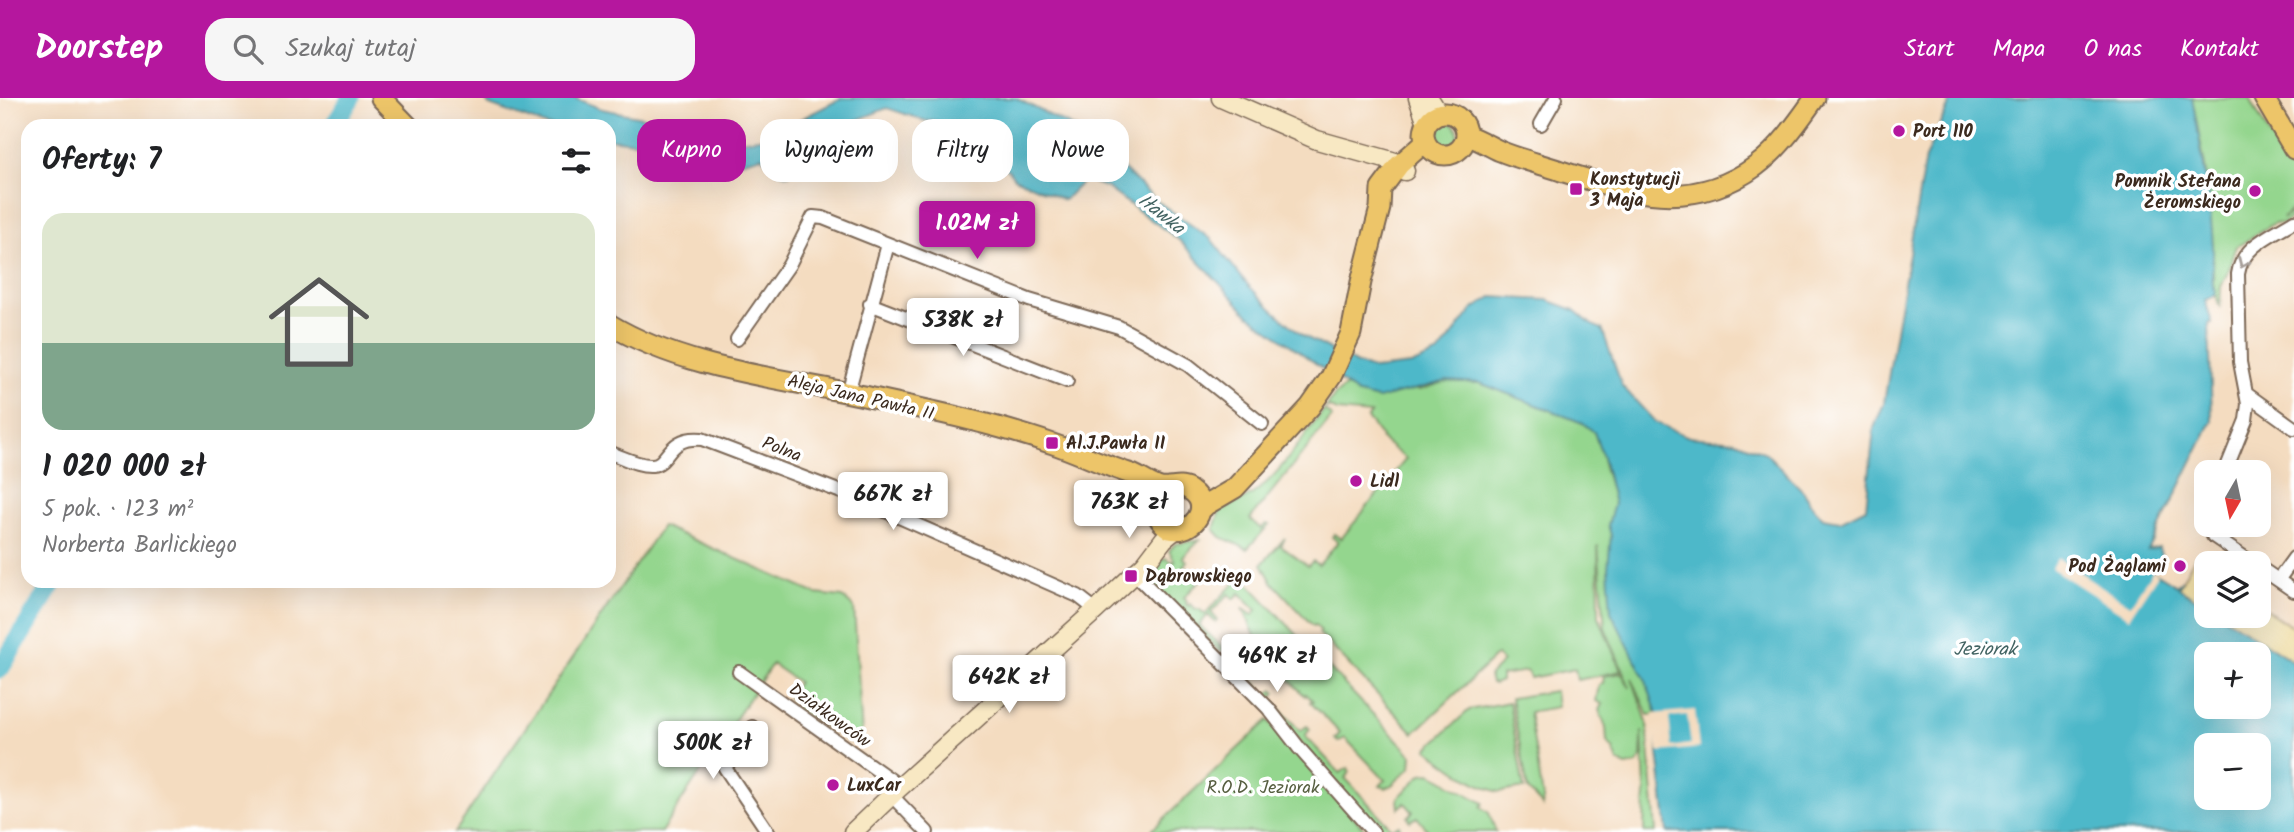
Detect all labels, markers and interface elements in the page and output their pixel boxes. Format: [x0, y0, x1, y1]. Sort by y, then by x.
search box [205, 18, 695, 81]
text: Doorstep [35, 23, 163, 76]
text: Szukaj tutaj [285, 28, 416, 70]
icon: search [229, 30, 267, 68]
text: Start [1904, 30, 1955, 69]
text: Mapa [1993, 30, 2045, 69]
text: O nas [2083, 30, 2142, 69]
text: Kontakt [2180, 30, 2259, 69]
place label: Port 110 [1913, 118, 1974, 147]
chip: Kupno [637, 119, 746, 182]
chip: Wynajem [760, 119, 898, 182]
chip: Filtry [912, 119, 1013, 182]
chip: Nowe [1027, 119, 1129, 182]
marker: Port 110 [1891, 123, 1907, 139]
text: Oferty: 7 [42, 137, 161, 185]
icon: filters [557, 142, 595, 180]
place label: Konstytucji 3 Maja [1589, 166, 1680, 216]
place label: Pomnik Stefana Żeromskiego [2115, 168, 2241, 218]
marker: Konstytucji 3 Maja [1568, 181, 1584, 197]
marker: Pomnik Stefana Żeromskiego [2247, 183, 2263, 199]
water label: Iławka [1131, 187, 1191, 243]
pin: 1.02M zł [905, 202, 1049, 261]
text: 1.02M zł [935, 206, 1019, 242]
one-way arrow [2237, 255, 2251, 268]
icon: home [256, 259, 382, 385]
pin: 538K zł [898, 299, 1028, 358]
text: 538K zł [923, 303, 1003, 339]
street label: Aleja Jana Pawła II [785, 368, 937, 429]
street label: Polna [757, 430, 806, 471]
place label: Al.J.Pawła II [1066, 430, 1166, 459]
marker: Al.J.Pawła II [1044, 435, 1060, 451]
text: 1 020 000 zł [42, 444, 206, 492]
north arrow [2194, 460, 2272, 537]
map controls [2194, 460, 2271, 810]
place label: Lidl [1370, 468, 1399, 497]
pin: 667K zł [828, 472, 958, 532]
marker: Lidl [1348, 473, 1364, 489]
text: 667K zł [854, 477, 932, 513]
pin: 763K zł [1064, 480, 1194, 540]
text: 763K zł [1090, 485, 1168, 521]
text: 5 pok. · 123 m² [42, 492, 193, 528]
text: Norberta Barlickiego [42, 528, 237, 564]
button: layers [2194, 551, 2271, 628]
place label: Pod Żaglami [2068, 553, 2166, 582]
marker: Pod Żaglami [2172, 558, 2188, 574]
place label: Dąbrowskiego [1145, 563, 1252, 592]
marker: Dąbrowskiego [1123, 568, 1139, 584]
pin: 469K zł [1212, 634, 1342, 694]
water label: Jeziorak [1953, 635, 2020, 665]
text: 469K zł [1237, 639, 1317, 675]
button: + [2194, 642, 2271, 719]
pin: 642K zł [944, 656, 1074, 715]
text: 642K zł [969, 660, 1049, 696]
street label: Działkowców [782, 676, 877, 757]
pin: 500K zł [648, 722, 778, 781]
text: 500K zł [674, 726, 752, 762]
button: − [2194, 733, 2271, 810]
place label: LuxCar [847, 772, 902, 801]
park label: R.O.D. Jeziorak [1207, 774, 1320, 803]
marker: LuxCar [825, 777, 841, 793]

